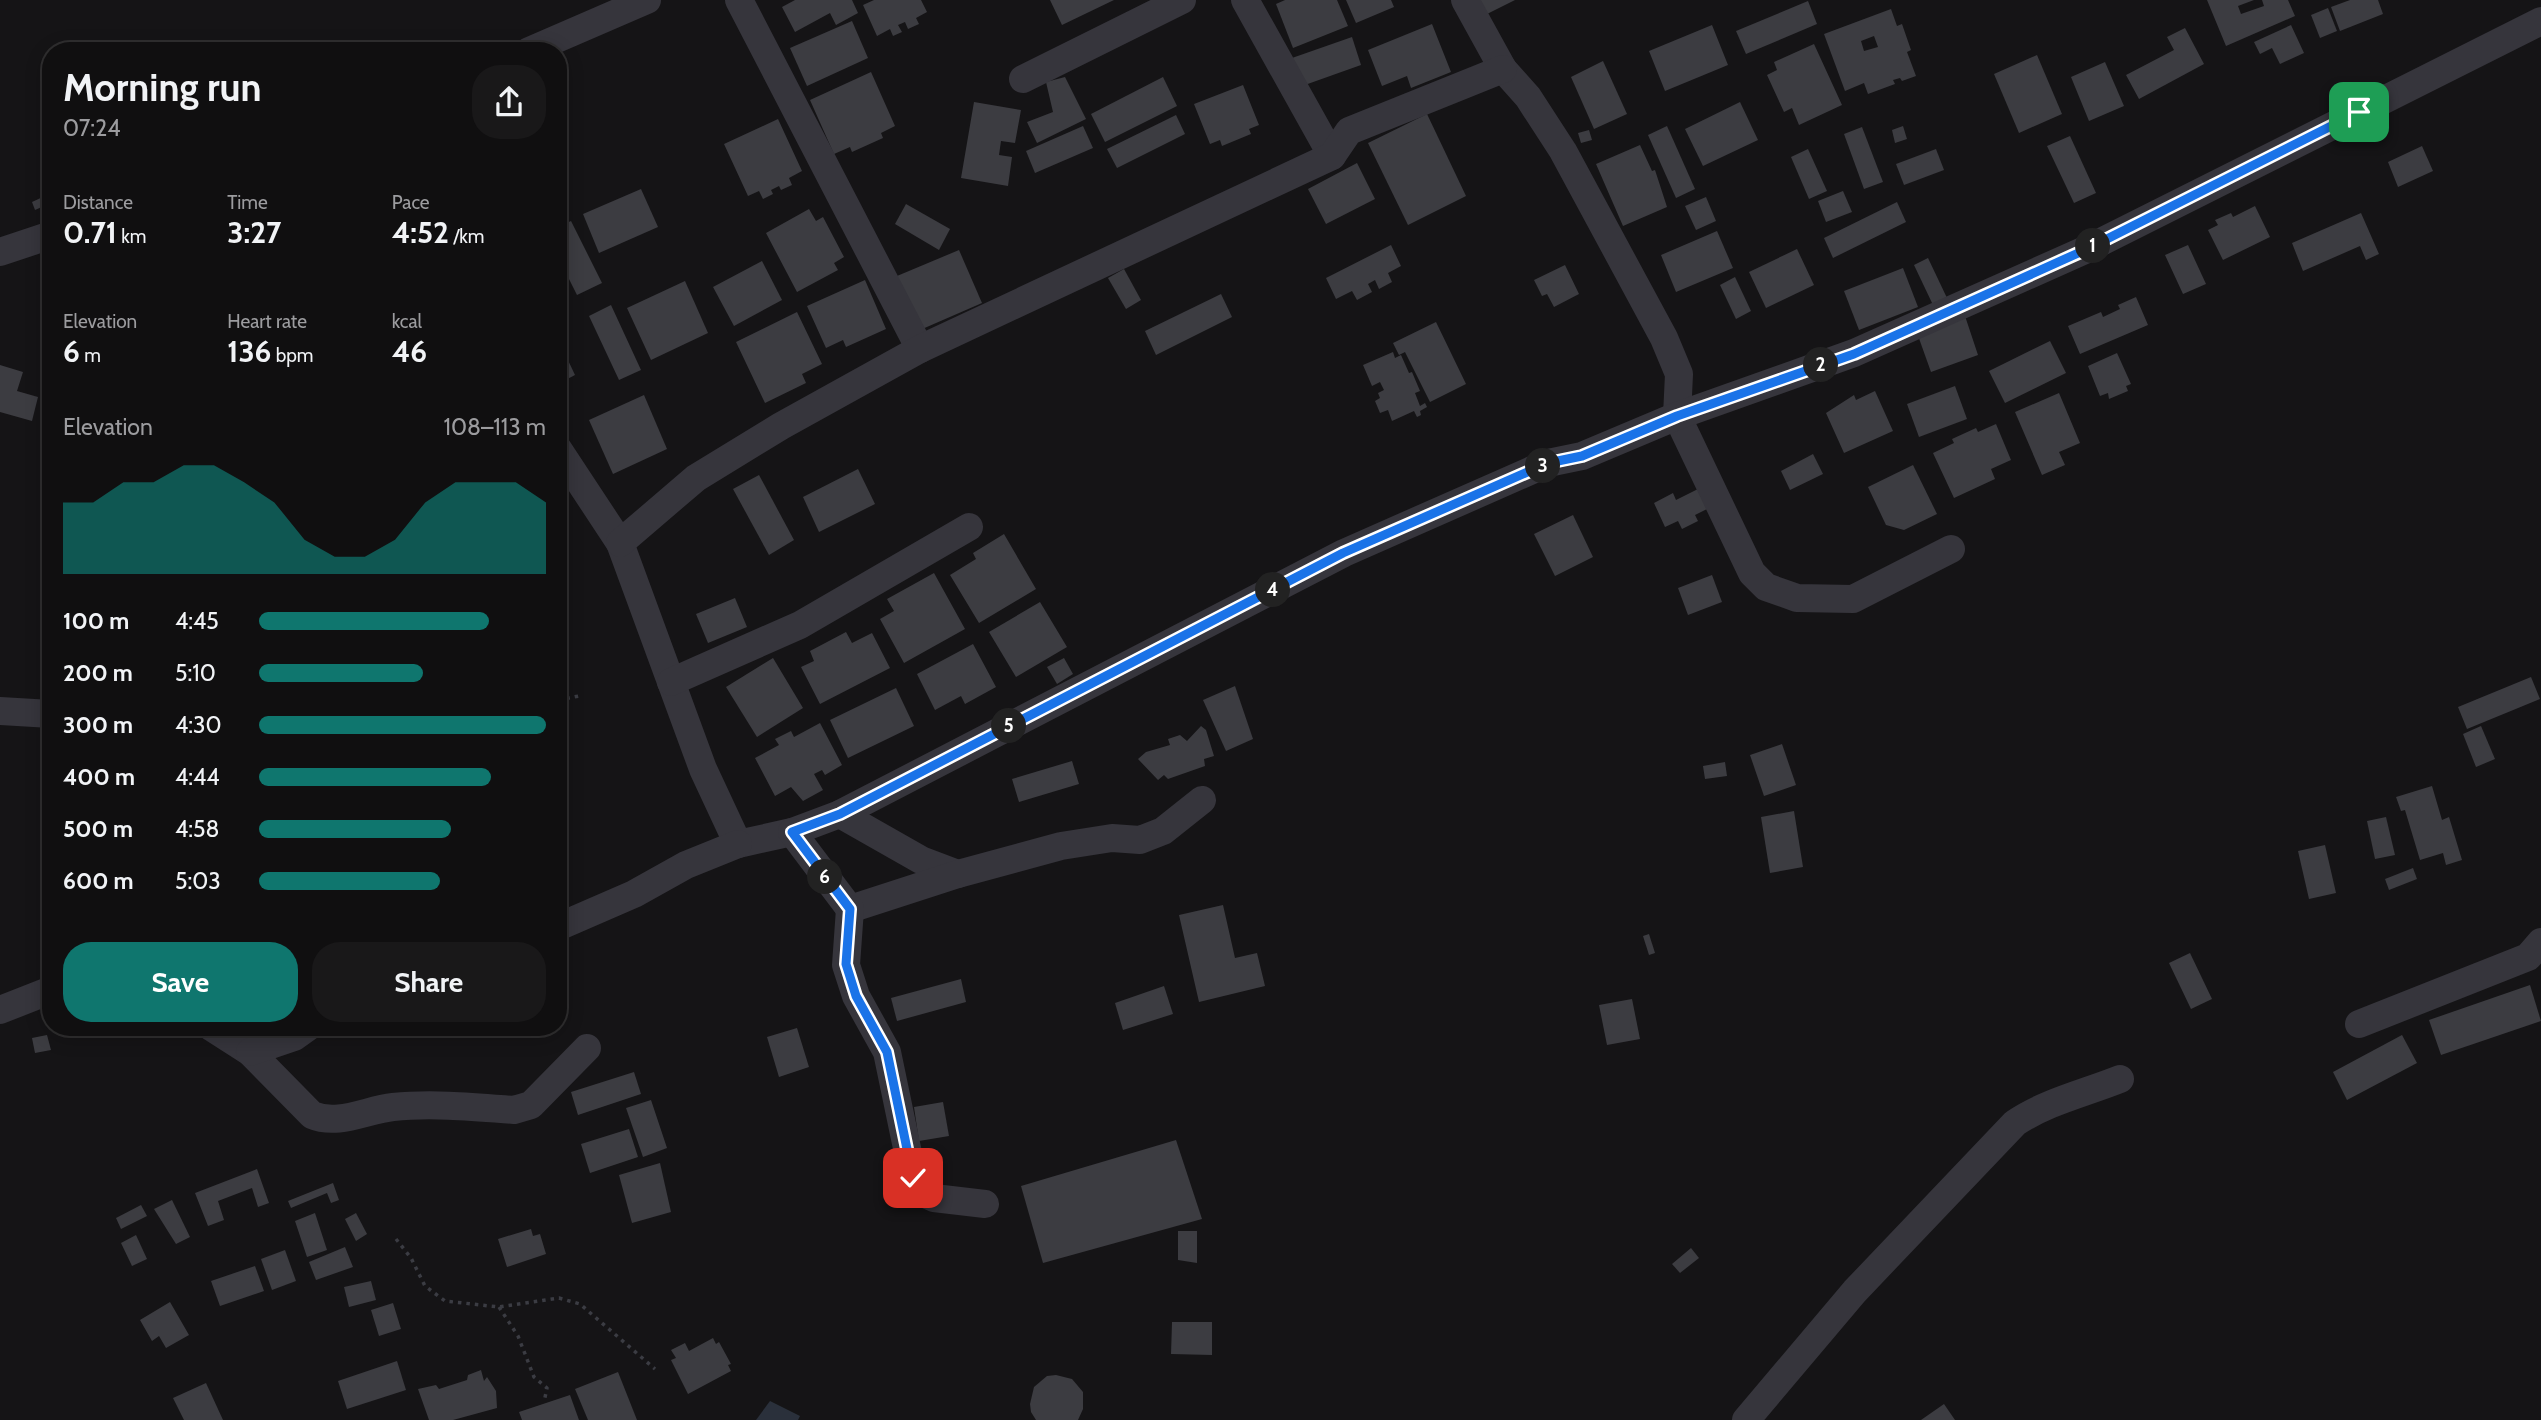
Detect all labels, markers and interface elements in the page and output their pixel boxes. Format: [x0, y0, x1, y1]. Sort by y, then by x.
text: Morning run [63, 64, 262, 111]
button: share [472, 65, 546, 139]
pin [2329, 82, 2389, 142]
icon: arrive [2340, 93, 2378, 131]
text: 07:24 [63, 114, 121, 142]
text: Distance [63, 191, 133, 214]
text: Time [227, 191, 268, 214]
text: Pace [392, 191, 430, 214]
text: 0.71 [63, 214, 117, 251]
text: 3:27 [227, 214, 281, 251]
text: 4:52 [392, 214, 449, 251]
text: km [117, 225, 146, 248]
text: /km [449, 225, 485, 248]
pin: 1 [2076, 229, 2110, 264]
text: 1 [2089, 234, 2096, 257]
text: Elevation [63, 310, 137, 333]
text: Heart rate [227, 310, 307, 333]
text: kcal [392, 310, 422, 333]
text: 6 [63, 333, 80, 370]
text: 136 [227, 333, 271, 370]
text: 46 [392, 333, 427, 370]
text: m [80, 344, 101, 367]
text: bpm [271, 344, 314, 367]
pin: 2 [1804, 348, 1839, 382]
text: 2 [1815, 353, 1826, 376]
text: Elevation [63, 413, 153, 441]
text: 108–113 m [444, 413, 546, 441]
pin: 3 [1526, 448, 1560, 484]
text: 3 [1537, 454, 1548, 477]
pin: 4 [1256, 572, 1290, 608]
text: 4 [1267, 578, 1278, 601]
text: 100 m [63, 607, 129, 635]
text: 4:45 [175, 607, 219, 635]
text: 200 m [63, 659, 133, 687]
text: 5:10 [175, 659, 216, 687]
pin: 5 [992, 708, 1026, 744]
text: 300 m [63, 711, 133, 739]
text: 4:30 [175, 711, 222, 739]
text: 5 [1003, 714, 1014, 737]
text: 400 m [63, 763, 135, 791]
text: 4:44 [175, 763, 220, 791]
text: 500 m [63, 815, 133, 843]
text: 4:58 [175, 815, 219, 843]
pin: 6 [808, 860, 842, 894]
text: 6 [819, 865, 830, 888]
text: 600 m [63, 867, 134, 895]
text: 5:03 [175, 867, 221, 895]
button: Save [63, 942, 298, 1022]
button: Share [312, 942, 546, 1022]
pin [883, 1148, 943, 1208]
icon: check [894, 1159, 932, 1197]

